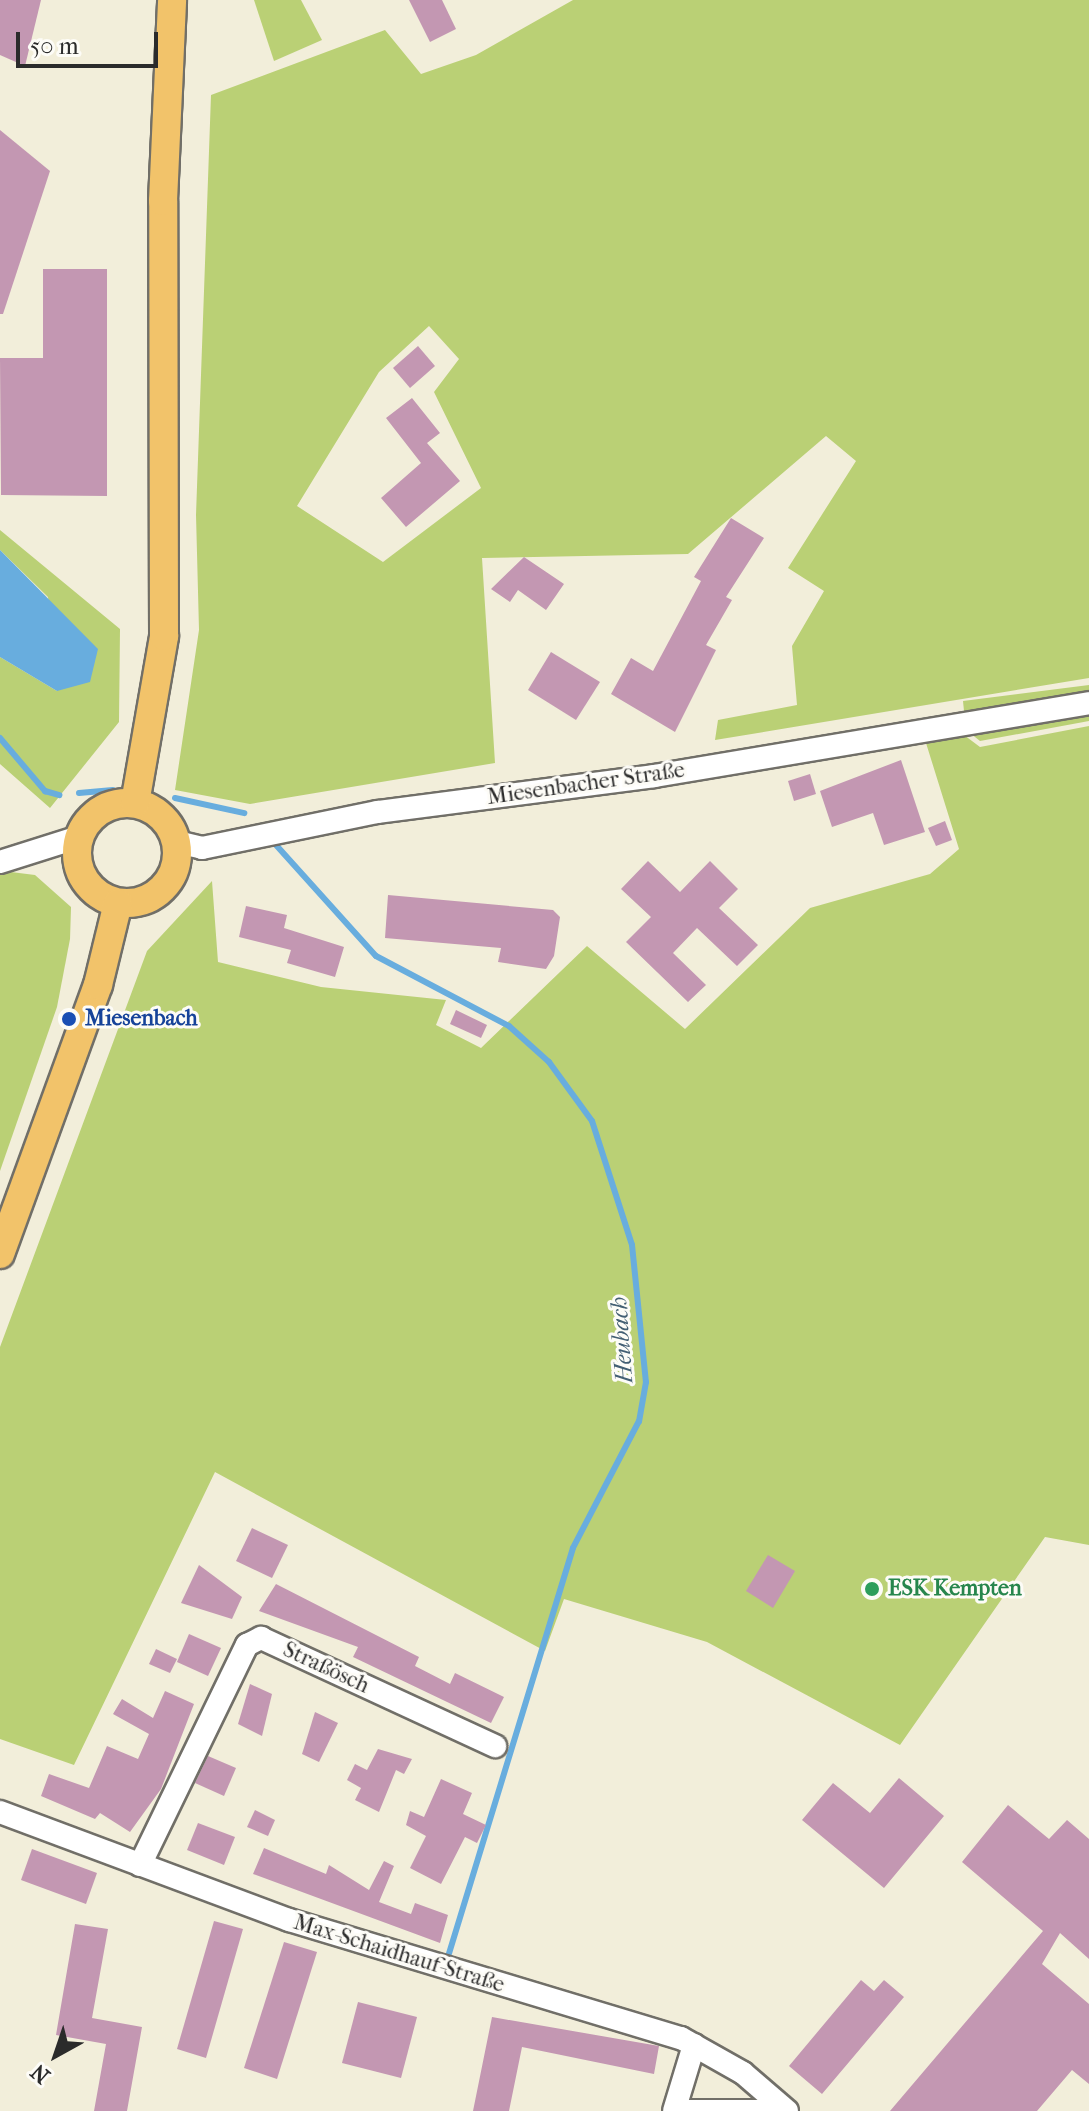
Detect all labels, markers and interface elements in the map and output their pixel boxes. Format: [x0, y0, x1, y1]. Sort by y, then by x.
scale bar [20, 16, 162, 66]
text: 50 m [30, 32, 79, 60]
street label: Miesenbacher Straße [486, 757, 686, 811]
place label: Miesenbach [85, 1006, 198, 1032]
marker: Miesenbach [60, 1010, 78, 1028]
water label: Heubach [605, 1296, 639, 1384]
place label: ESK Kempten [888, 1576, 1022, 1602]
marker: ESK Kempten [863, 1580, 881, 1598]
street label: Straßösch [279, 1637, 373, 1699]
street label: Max-Schaidhauf-Straße [290, 1909, 508, 1999]
north arrow [16, 2015, 96, 2095]
text: N [26, 2058, 55, 2089]

